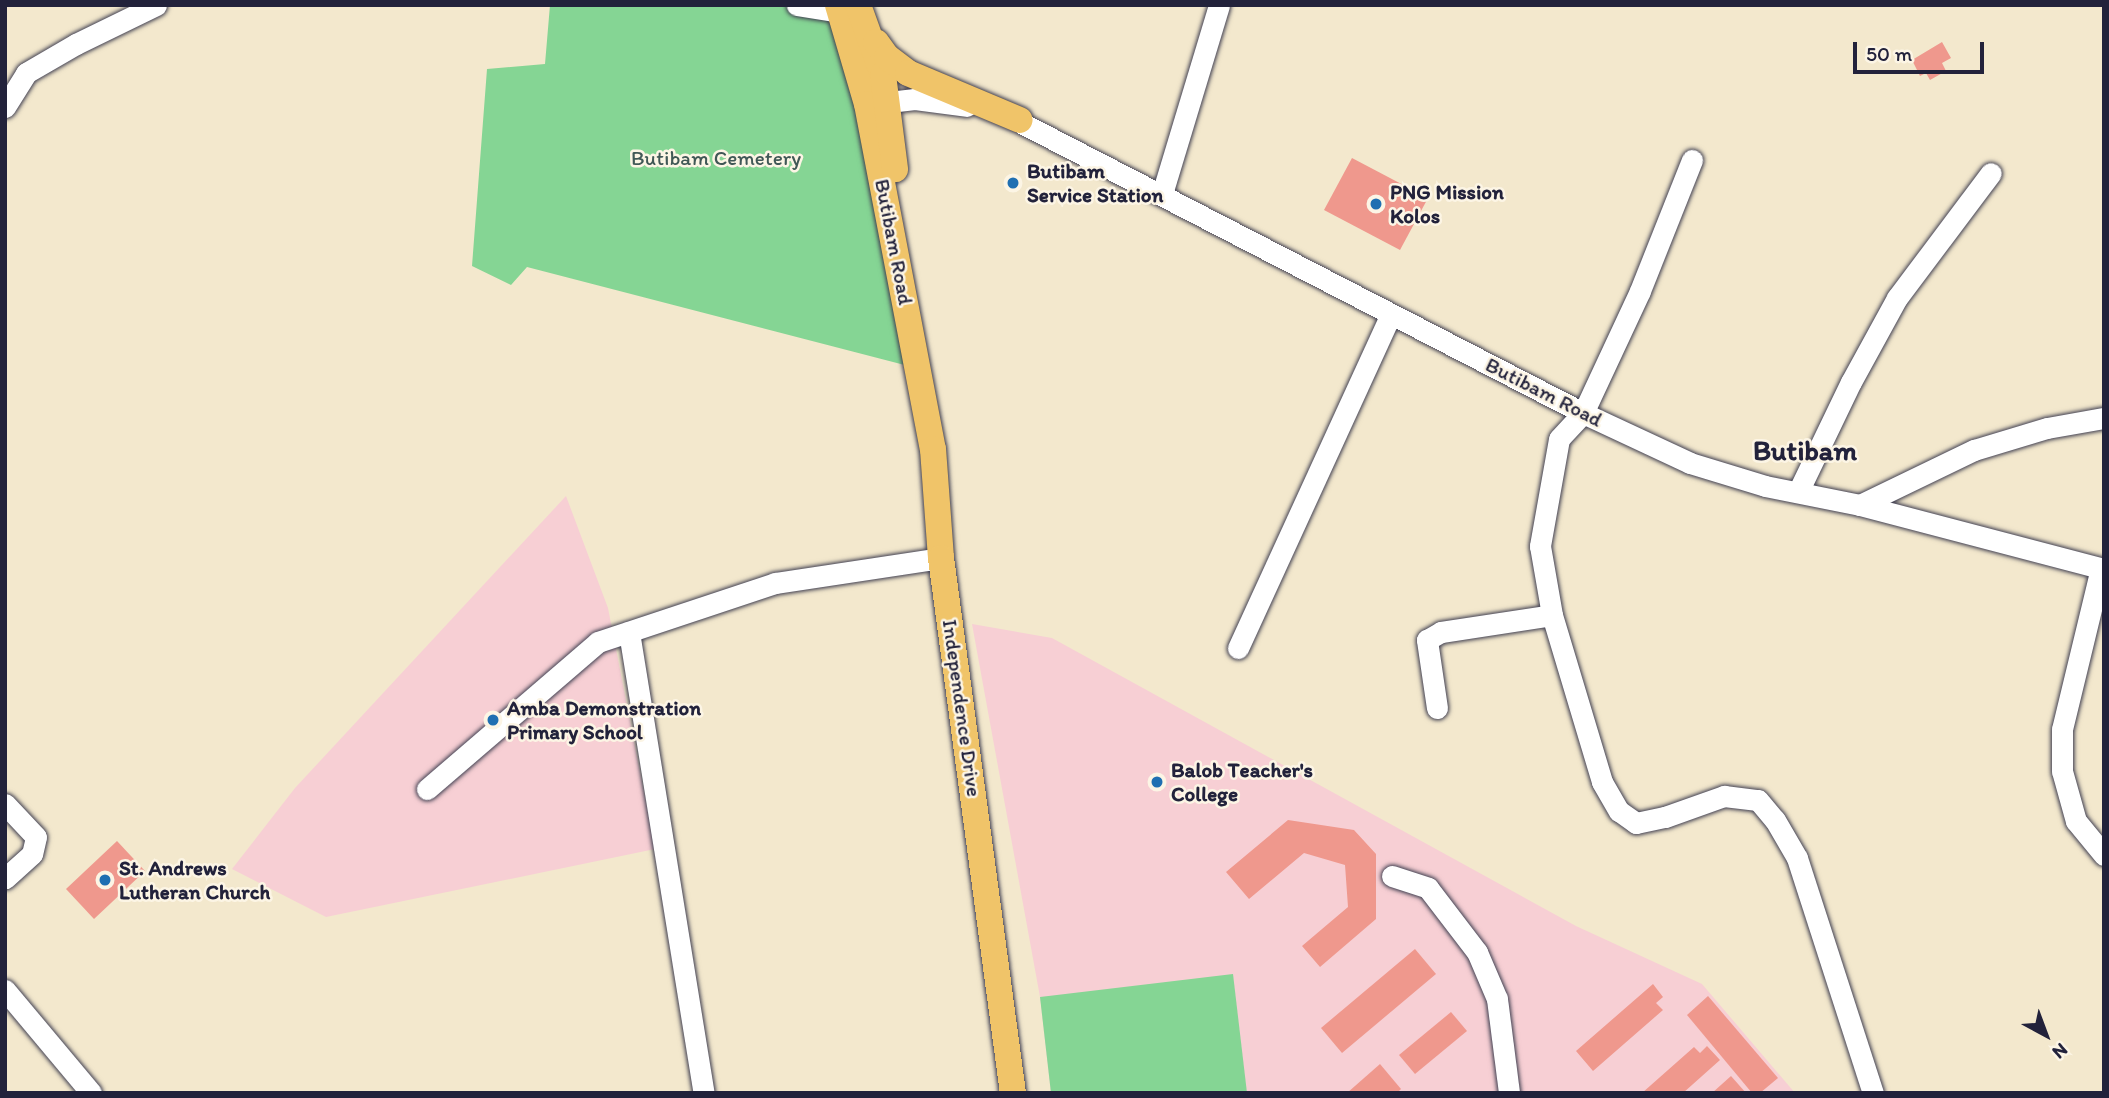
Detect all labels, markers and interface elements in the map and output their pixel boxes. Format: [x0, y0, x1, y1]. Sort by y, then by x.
scale bar [1857, 28, 1988, 72]
text: 50 m [1866, 41, 1912, 66]
park label: Butibam Cemetery [631, 145, 801, 171]
place label: Butibam Service Station [1027, 158, 1163, 208]
marker: Butibam Service Station [1005, 175, 1021, 191]
street label: Butibam Road [869, 177, 919, 307]
place label: PNG Mission Kolos [1390, 179, 1504, 229]
marker: PNG Mission Kolos [1368, 196, 1384, 212]
street label: Butibam Road [1481, 352, 1607, 432]
district label: Butibam [1753, 433, 1857, 467]
street label: Independence Drive [937, 618, 987, 798]
place label: Amba Demonstration Primary School [507, 695, 700, 745]
marker: Amba Demonstration Primary School [485, 712, 501, 728]
place label: Balob Teacher's College [1171, 757, 1310, 807]
marker: Balob Teacher's College [1149, 774, 1165, 790]
place label: St. Andrews Lutheran Church [119, 855, 271, 905]
marker: St. Andrews Lutheran Church [97, 872, 113, 888]
north arrow [2011, 1000, 2081, 1070]
text: N [2048, 1038, 2072, 1064]

